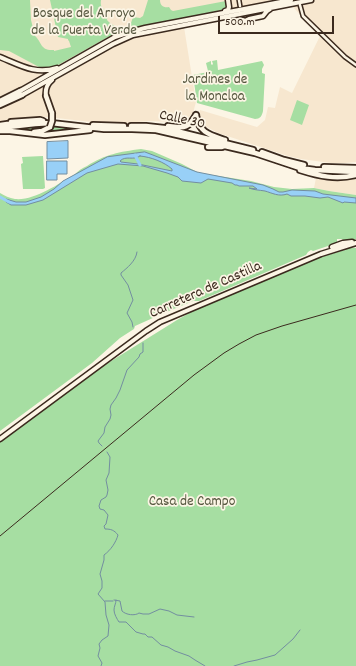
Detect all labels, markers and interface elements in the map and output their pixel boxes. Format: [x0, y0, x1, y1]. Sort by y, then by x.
park label: Bosque del Arroyo de la Puerta Verde [31, 6, 137, 41]
scale bar [220, 8, 336, 34]
text: 500 m [225, 14, 255, 31]
park label: Jardines de la Moncloa [183, 72, 247, 107]
street label: Calle 30 [157, 107, 207, 135]
street label: Carretera de Castilla [147, 258, 265, 324]
park label: Casa de Campo [149, 494, 235, 512]

